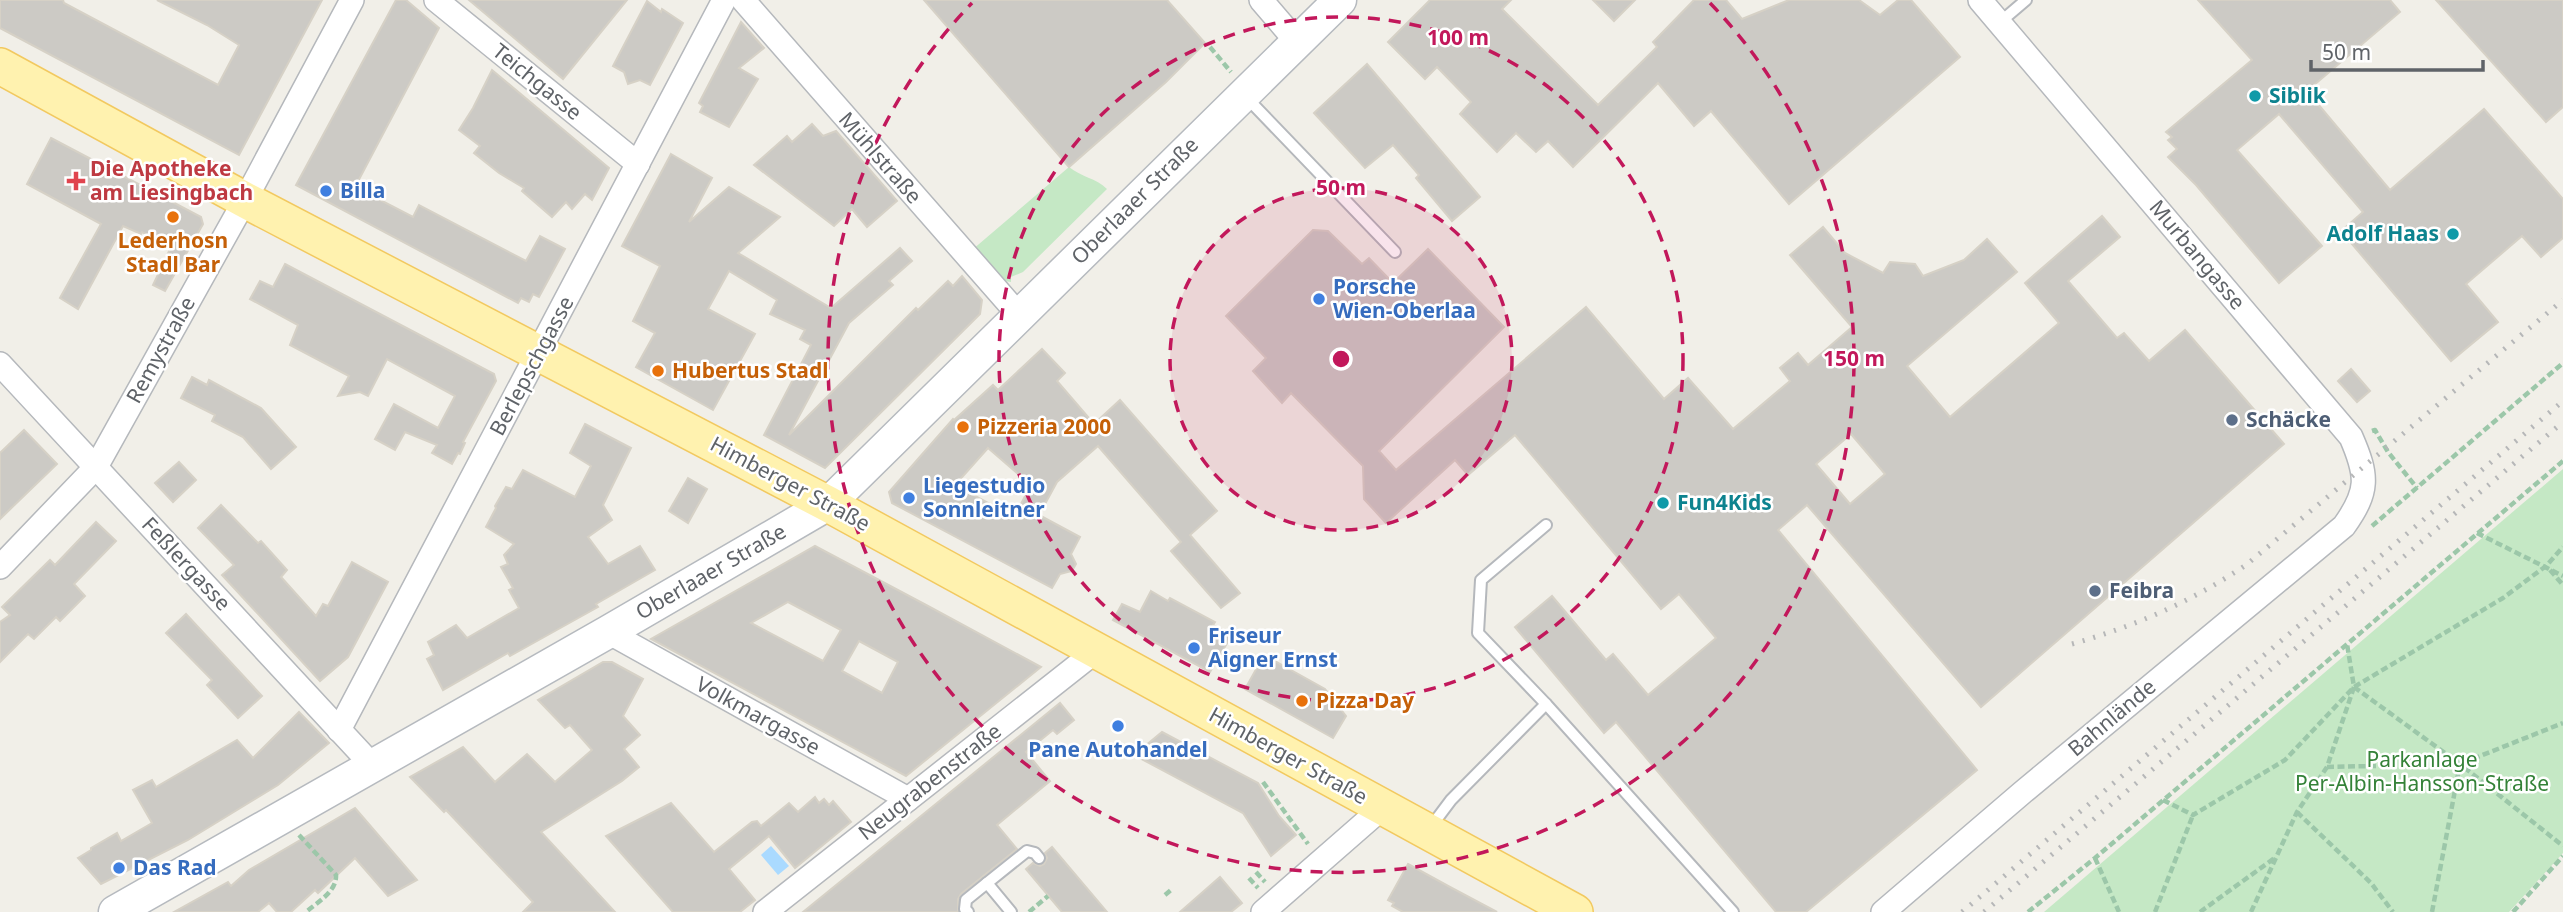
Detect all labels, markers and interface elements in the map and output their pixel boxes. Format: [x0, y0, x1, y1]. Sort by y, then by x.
text: 100 m [1427, 23, 1489, 51]
scale bar [2311, 28, 2482, 72]
street label: Teichgasse [487, 37, 588, 126]
text: 50 m [2322, 38, 2371, 66]
place label: Siblik [2269, 81, 2327, 109]
marker: Siblik [2247, 88, 2263, 104]
street label: Mühlstraße [833, 105, 928, 209]
street label: Oberlaaer Straße [1065, 131, 1204, 270]
place label: Die Apotheke am Liesingbach [90, 154, 253, 206]
marker: Die Apotheke am Liesingbach [68, 173, 84, 189]
text: 50 m [1316, 173, 1366, 201]
place label: Billa [340, 176, 385, 204]
marker: Billa [318, 183, 334, 199]
street label: Murbangasse [2144, 194, 2252, 315]
marker: Lederhosn Stadl Bar [165, 209, 181, 225]
place label: Adolf Haas [2326, 219, 2439, 247]
place label: Lederhosn Stadl Bar [118, 226, 228, 278]
marker: Adolf Haas [2445, 226, 2461, 242]
place label: Porsche Wien-Oberlaa [1333, 272, 1476, 324]
street label: Remystraße [119, 291, 201, 408]
street label: Berlepschgasse [483, 291, 580, 440]
marker: Porsche Wien-Oberlaa [1311, 291, 1327, 307]
text: 150 m [1823, 344, 1885, 372]
centre of rings [1329, 347, 1353, 371]
place label: Hubertus Stadl [672, 356, 828, 384]
marker: Hubertus Stadl [650, 363, 666, 379]
place label: Schäcke [2246, 405, 2331, 433]
place label: Pizzeria 2000 [977, 412, 1111, 440]
marker: Schäcke [2224, 412, 2240, 428]
marker: Pizzeria 2000 [955, 419, 971, 435]
street label: Himberger Straße [706, 429, 875, 537]
place label: Liegestudio Sonnleitner [923, 471, 1045, 523]
place label: Fun4Kids [1677, 488, 1772, 516]
marker: Liegestudio Sonnleitner [901, 490, 917, 506]
marker: Fun4Kids [1655, 495, 1671, 511]
street label: Feßlergasse [136, 510, 237, 616]
street label: Oberlaaer Straße [630, 517, 791, 626]
place label: Feibra [2109, 576, 2174, 604]
marker: Feibra [2087, 583, 2103, 599]
place label: Friseur Aigner Ernst [1208, 621, 1338, 673]
marker: Friseur Aigner Ernst [1186, 640, 1202, 656]
street label: Volkmargasse [691, 669, 826, 761]
street label: Bahnlände [2062, 672, 2161, 762]
place label: Pizza Day [1316, 686, 1414, 714]
marker: Pizza Day [1294, 693, 1310, 709]
street label: Himberger Straße [1204, 700, 1373, 810]
street label: Neugrabenstraße [852, 717, 1007, 846]
marker: Pane Autohandel [1110, 718, 1126, 734]
place label: Pane Autohandel [1028, 735, 1208, 763]
park label: Parkanlage Per-Albin-Hansson-Straße [2295, 745, 2549, 797]
place label: Das Rad [133, 853, 217, 881]
marker: Das Rad [111, 860, 127, 876]

